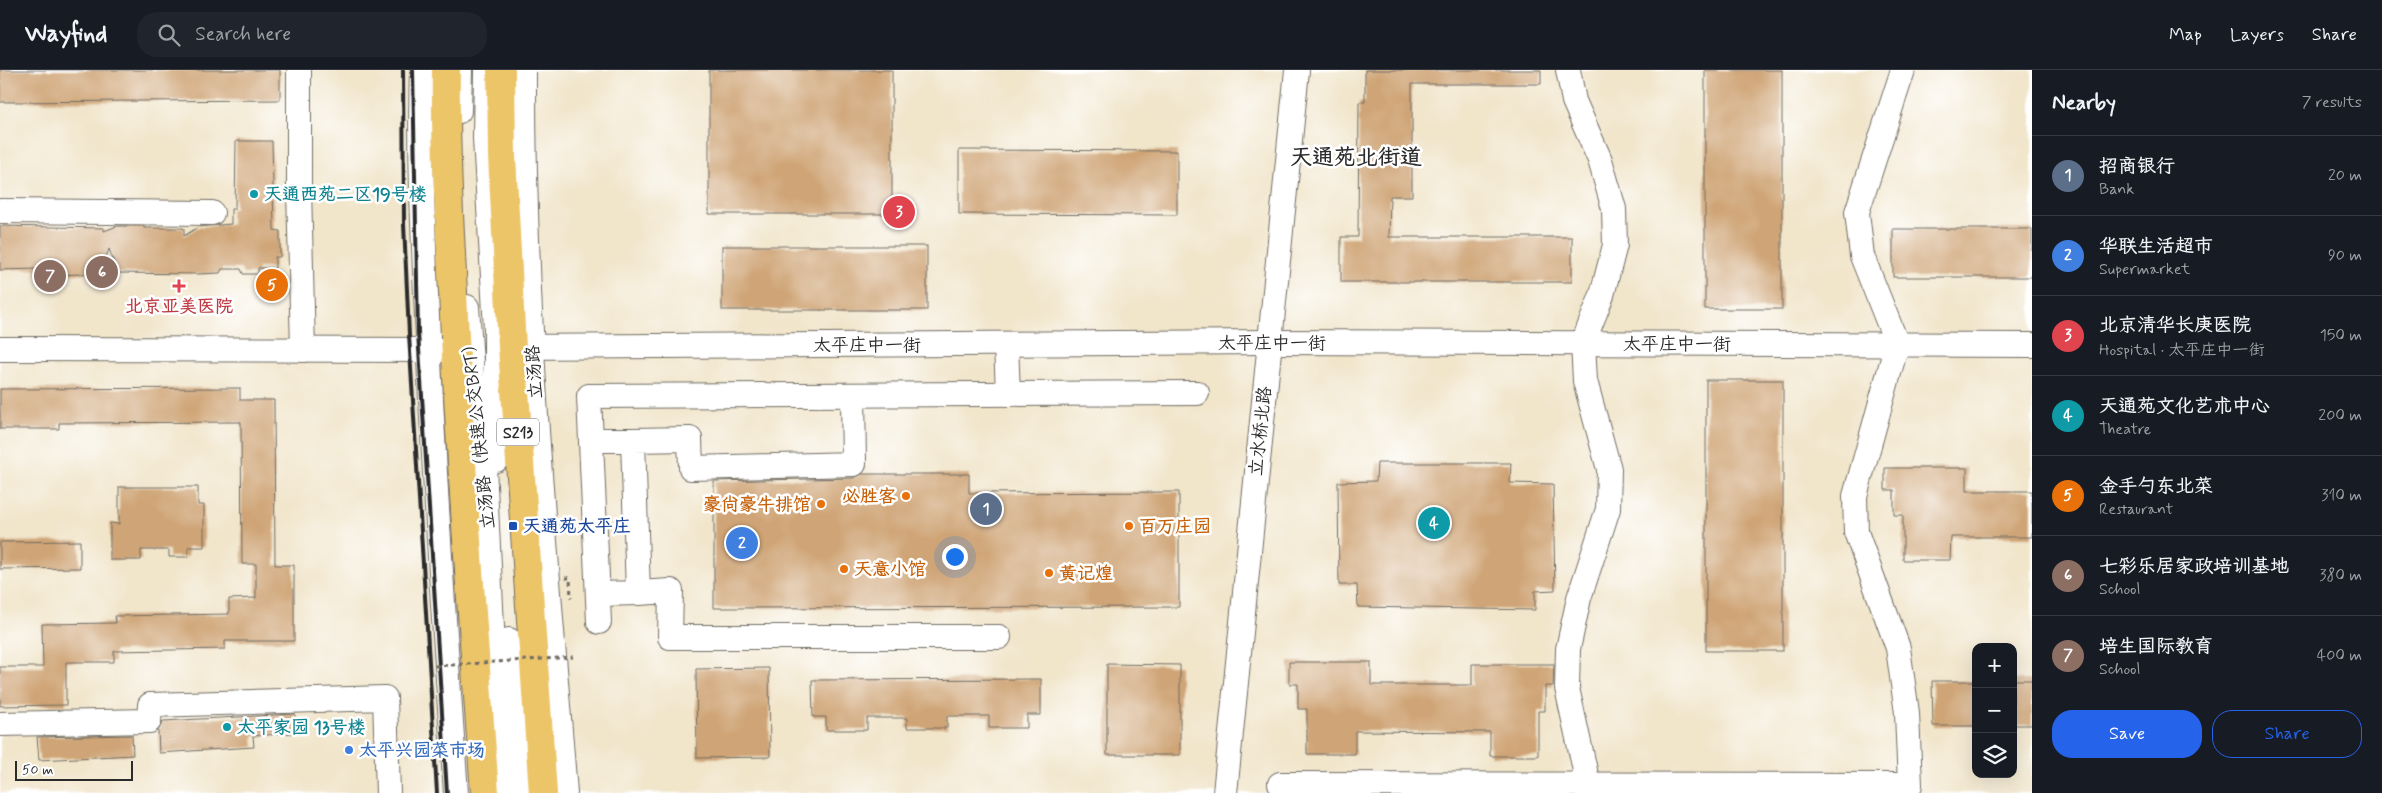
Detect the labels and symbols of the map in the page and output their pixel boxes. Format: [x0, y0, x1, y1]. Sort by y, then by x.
district label: 天通苑北街道 [1290, 144, 1422, 172]
place label: 天通西苑二区19号楼 [264, 183, 427, 207]
marker: 天通西苑二区19号楼 [248, 188, 260, 200]
pin: 3 [883, 193, 915, 231]
pin: 6 [86, 253, 118, 291]
pin: 7 [34, 257, 66, 295]
pin: 5 [256, 266, 288, 304]
marker: 北京亚美医院 [172, 279, 186, 293]
place label: 北京亚美医院 [125, 295, 233, 319]
street label: 太平庄中一街 [1218, 332, 1326, 356]
street label: 立汤路（快速公交BRT） [457, 333, 501, 530]
street label: 太平庄中一街 [1623, 333, 1731, 357]
street label: 太平庄中一街 [813, 334, 921, 358]
street label: 立汤路 [521, 344, 549, 400]
street label: 立水桥北路 [1244, 385, 1278, 477]
road number: S213 [497, 418, 539, 446]
place label: 必胜客 [842, 485, 896, 509]
marker: 必胜客 [900, 490, 912, 502]
pin: 1 [970, 490, 1002, 528]
place label: 豪尚豪牛排馆 [703, 493, 811, 517]
marker: 豪尚豪牛排馆 [815, 498, 827, 510]
pin: 4 [1418, 504, 1450, 542]
place label: 天通苑太平庄 [523, 515, 631, 539]
place label: 百万庄园 [1139, 515, 1211, 539]
marker: 天通苑太平庄 [507, 520, 519, 532]
marker: 百万庄园 [1123, 520, 1135, 532]
pin: 2 [726, 524, 758, 562]
your location [942, 544, 968, 570]
place label: 天意小馆 [854, 558, 926, 582]
place label: 黄记煌 [1059, 562, 1113, 586]
marker: 天意小馆 [838, 563, 850, 575]
marker: 黄记煌 [1043, 567, 1055, 579]
place label: 太平家园 13号楼 [237, 716, 366, 740]
marker: 太平家园 13号楼 [221, 721, 233, 733]
place label: 太平兴园菜市场 [359, 739, 485, 763]
marker: 太平兴园菜市场 [343, 744, 355, 756]
scale bar [15, 758, 132, 781]

